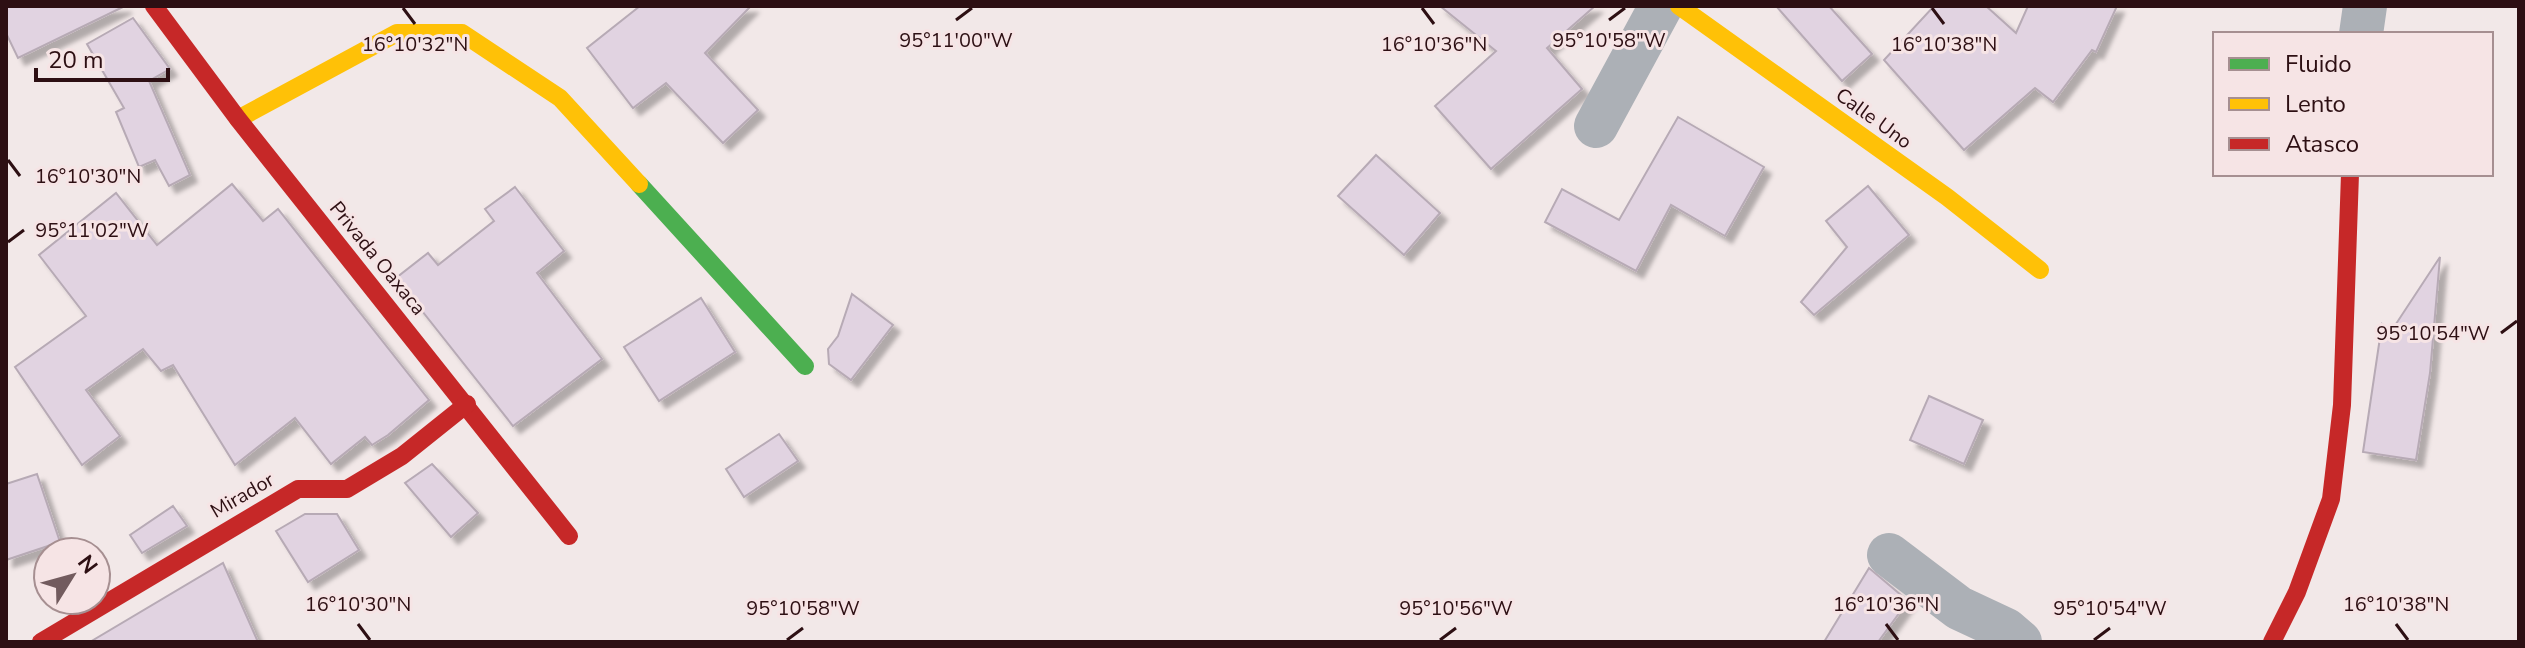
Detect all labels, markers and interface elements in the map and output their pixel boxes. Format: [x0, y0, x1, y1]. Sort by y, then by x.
text: 95°11'00"W [899, 27, 1013, 54]
text: 95°10'58"W [1552, 27, 1666, 54]
text: 16°10'32"N [362, 31, 468, 58]
text: 16°10'36"N [1381, 31, 1487, 58]
text: 16°10'38"N [1891, 31, 1997, 58]
scale bar [36, 32, 168, 82]
legend [2213, 32, 2493, 176]
text: 20 m [48, 44, 104, 76]
text: Fluido [2285, 48, 2352, 80]
street label: Calle Uno [1830, 82, 1917, 155]
text: Lento [2285, 88, 2346, 120]
text: Atasco [2285, 128, 2359, 160]
text: 16°10'30"N [35, 163, 141, 190]
street label: Privada Oaxaca [323, 196, 432, 321]
text: 95°11'02"W [35, 217, 149, 244]
text: 95°10'54"W [2376, 320, 2490, 347]
street label: Mirador [205, 466, 279, 524]
north arrow [32, 536, 112, 616]
text: N [70, 549, 104, 580]
text: 16°10'30"N [305, 591, 411, 618]
text: 16°10'36"N [1833, 591, 1939, 618]
text: 16°10'38"N [2343, 591, 2449, 618]
text: 95°10'58"W [746, 595, 860, 622]
text: 95°10'56"W [1399, 595, 1513, 622]
text: 95°10'54"W [2053, 595, 2167, 622]

